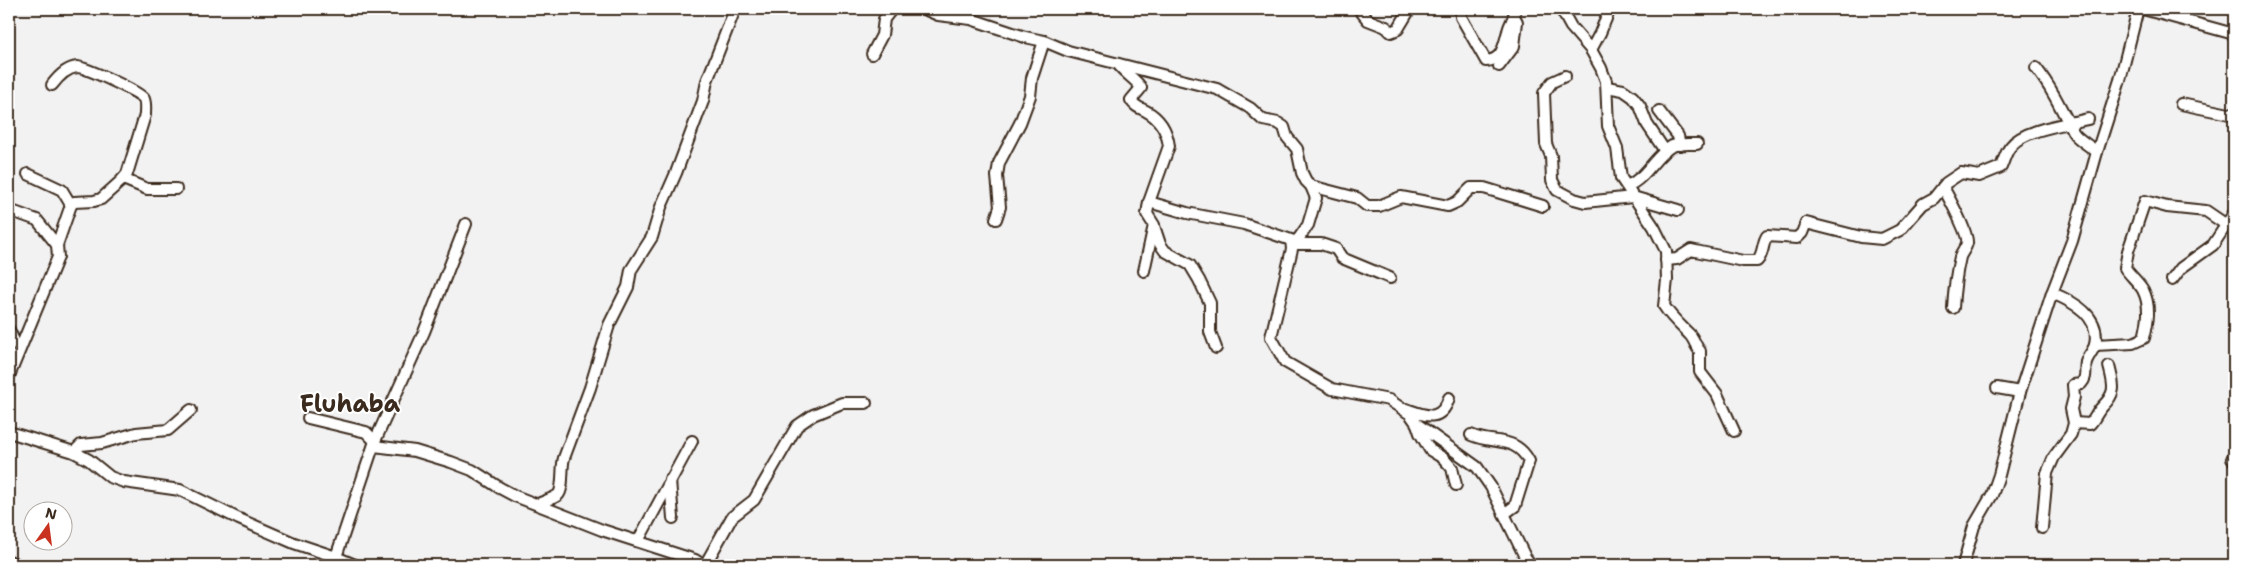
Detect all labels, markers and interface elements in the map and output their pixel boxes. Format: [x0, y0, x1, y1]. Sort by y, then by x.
district label: Fluhaba [300, 388, 401, 420]
north arrow [22, 502, 72, 552]
text: N [44, 503, 59, 523]

